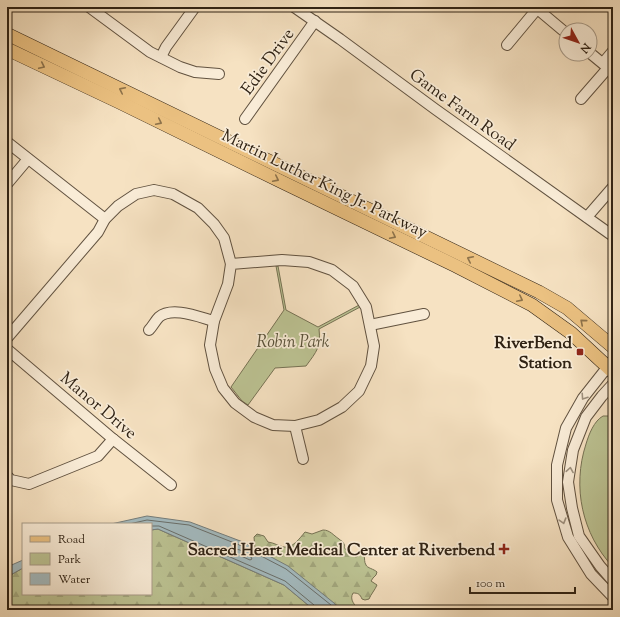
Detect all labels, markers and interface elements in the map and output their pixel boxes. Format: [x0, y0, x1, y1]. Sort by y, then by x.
north arrow [558, 22, 598, 62]
street label: Edie Drive [236, 24, 301, 100]
text: N [576, 39, 594, 56]
one-way arrow [38, 61, 46, 69]
street label: Game Farm Road [404, 64, 520, 158]
one-way arrow [119, 87, 126, 95]
one-way arrow [155, 117, 163, 125]
street label: Martin Luther King Jr. Parkway [217, 124, 432, 245]
one-way arrow [272, 174, 279, 182]
one-way arrow [389, 231, 397, 239]
one-way arrow [467, 256, 475, 264]
one-way arrow [516, 294, 523, 302]
one-way arrow [581, 320, 588, 327]
park label: Robin Park [257, 331, 330, 355]
place label: RiverBend Station [494, 332, 573, 376]
marker: RiverBend Station [575, 347, 585, 357]
street label: Manor Drive [54, 367, 141, 446]
one-way arrow [581, 393, 589, 400]
one-way arrow [565, 467, 574, 474]
one-way arrow [558, 517, 567, 524]
legend [22, 523, 152, 595]
text: Road [58, 531, 85, 549]
place label: Sacred Heart Medical Center at Riverbend [188, 539, 495, 563]
marker: Sacred Heart Medical Center at Riverbend [498, 543, 510, 555]
text: Park [58, 551, 81, 569]
scale bar [470, 569, 575, 595]
text: Water [58, 571, 91, 589]
text: 100 m [476, 575, 505, 593]

